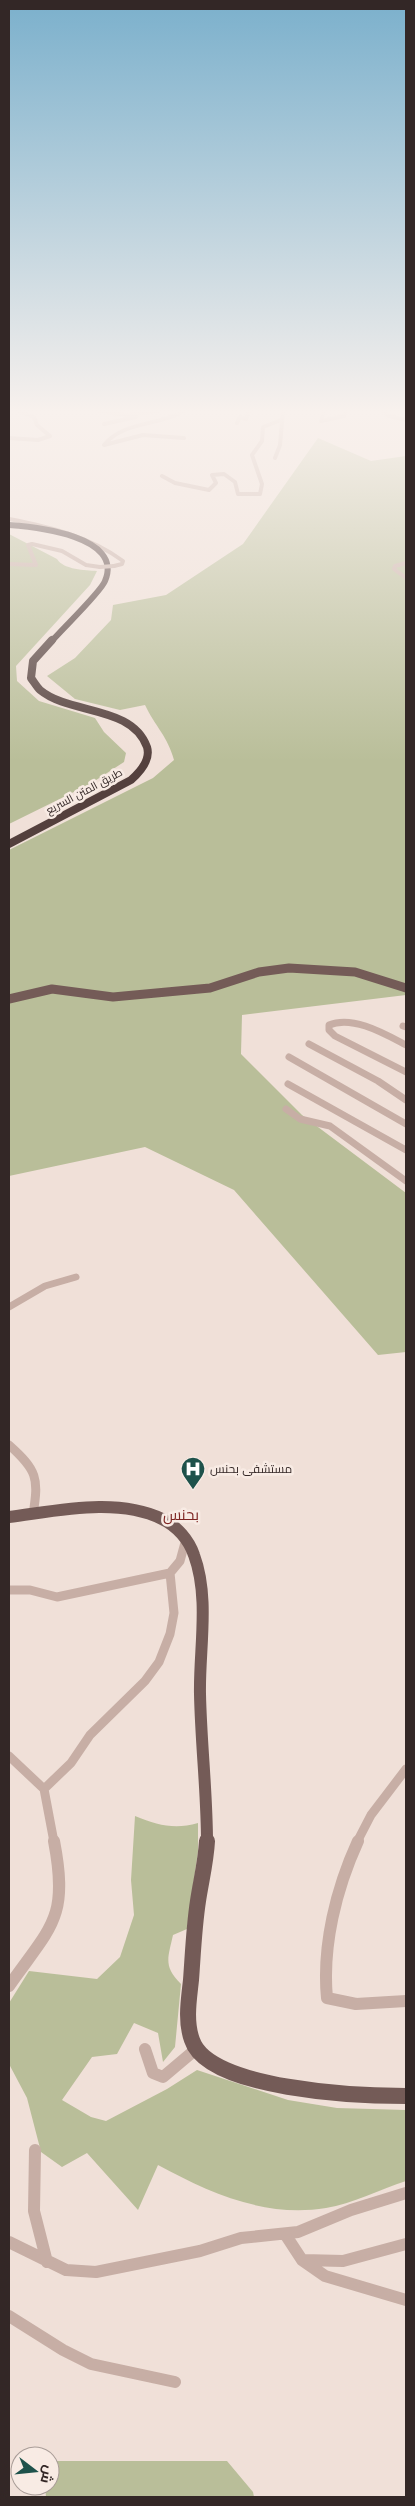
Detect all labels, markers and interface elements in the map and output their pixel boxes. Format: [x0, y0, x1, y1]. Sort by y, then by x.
street label: طريق المتن السريع [43, 764, 125, 818]
hospital icon: مستشفى بحنس [180, 1456, 206, 1490]
place label: مستشفى بحنس [210, 1460, 292, 1477]
district label: بحنس [163, 1504, 199, 1525]
north arrow [10, 2446, 60, 2496]
text: ش [35, 2463, 60, 2486]

